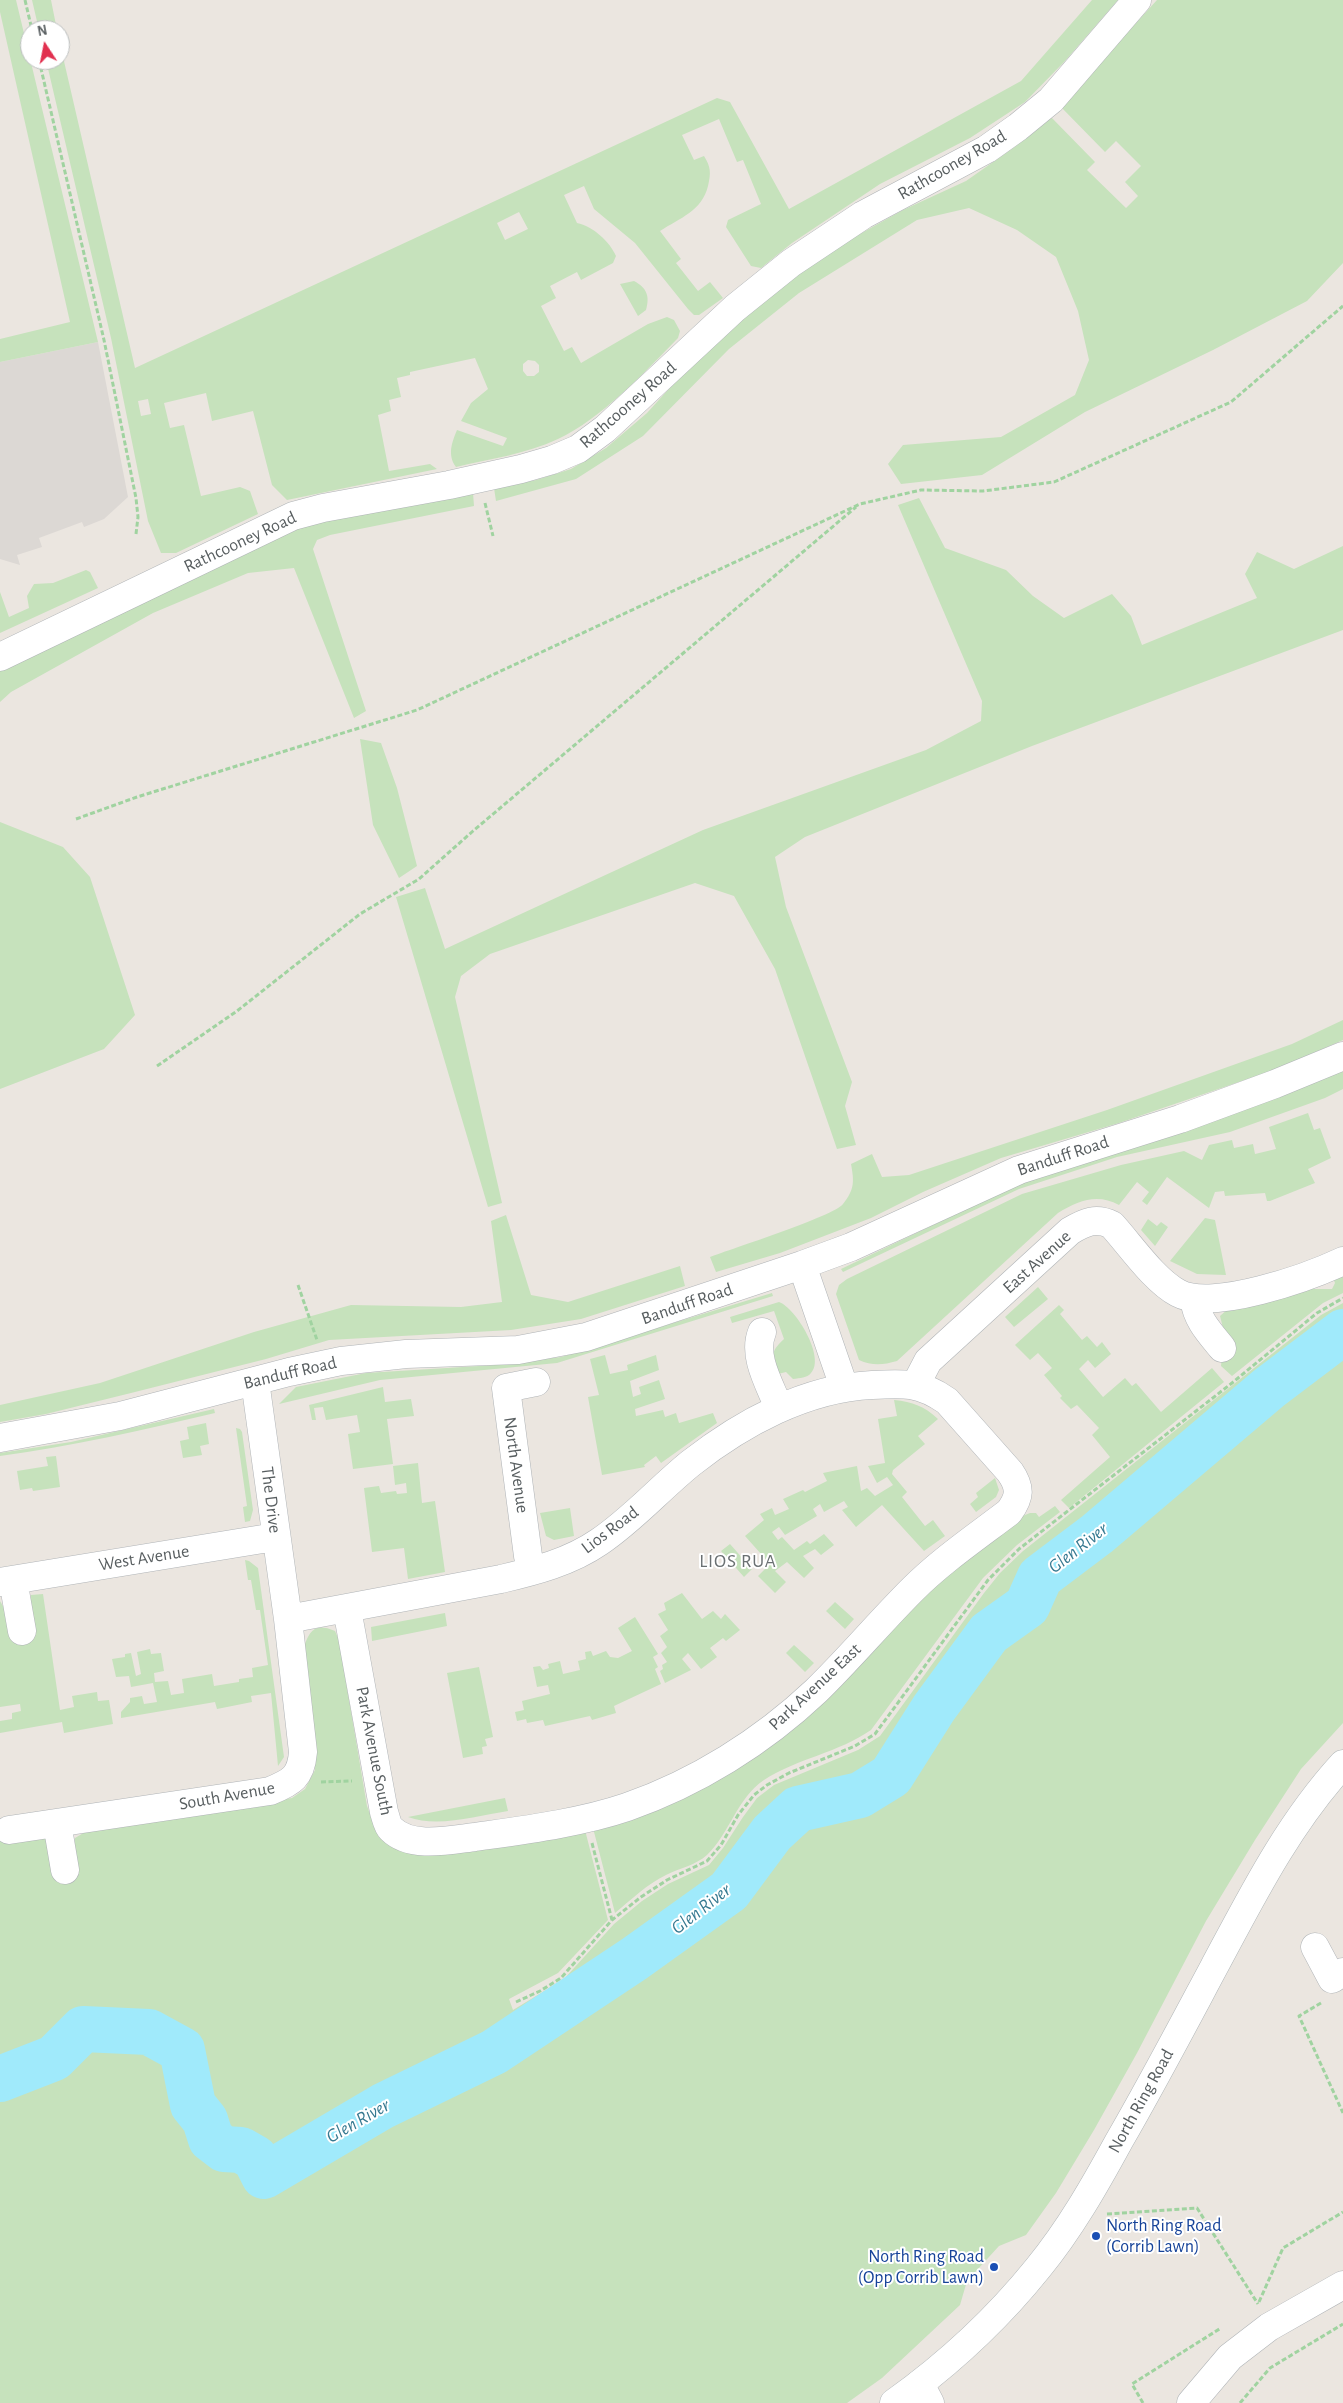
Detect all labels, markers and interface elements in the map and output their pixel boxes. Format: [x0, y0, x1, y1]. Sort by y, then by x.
north arrow [20, 20, 70, 70]
text: N [36, 23, 48, 39]
street label: Rathcooney Road [894, 125, 1010, 205]
street label: Rathcooney Road [575, 357, 681, 453]
street label: Rathcooney Road [180, 507, 300, 577]
street label: Banduff Road [1014, 1131, 1112, 1181]
street label: East Avenue [998, 1226, 1076, 1298]
street label: Banduff Road [639, 1278, 735, 1330]
street label: Banduff Road [241, 1352, 339, 1394]
street label: North Avenue [499, 1415, 533, 1515]
street label: The Drive [256, 1466, 286, 1534]
street label: Lios Road [577, 1501, 643, 1559]
water label: Glen River [1044, 1518, 1112, 1578]
street label: West Avenue [97, 1540, 191, 1576]
district label: LIOS RUA [698, 1550, 778, 1572]
street label: Park Avenue East [764, 1639, 866, 1735]
street label: Park Avenue South [351, 1685, 397, 1817]
street label: South Avenue [178, 1777, 276, 1815]
water label: Glen River [667, 1879, 735, 1939]
street label: North Ring Road [1104, 2045, 1178, 2157]
water label: Glen River [322, 2094, 394, 2148]
place label: North Ring Road (Corrib Lawn) [1106, 2215, 1222, 2258]
marker: North Ring Road (Corrib Lawn) [1090, 2230, 1102, 2242]
place label: North Ring Road (Opp Corrib Lawn) [858, 2246, 984, 2288]
marker: North Ring Road (Opp Corrib Lawn) [988, 2261, 1000, 2273]

